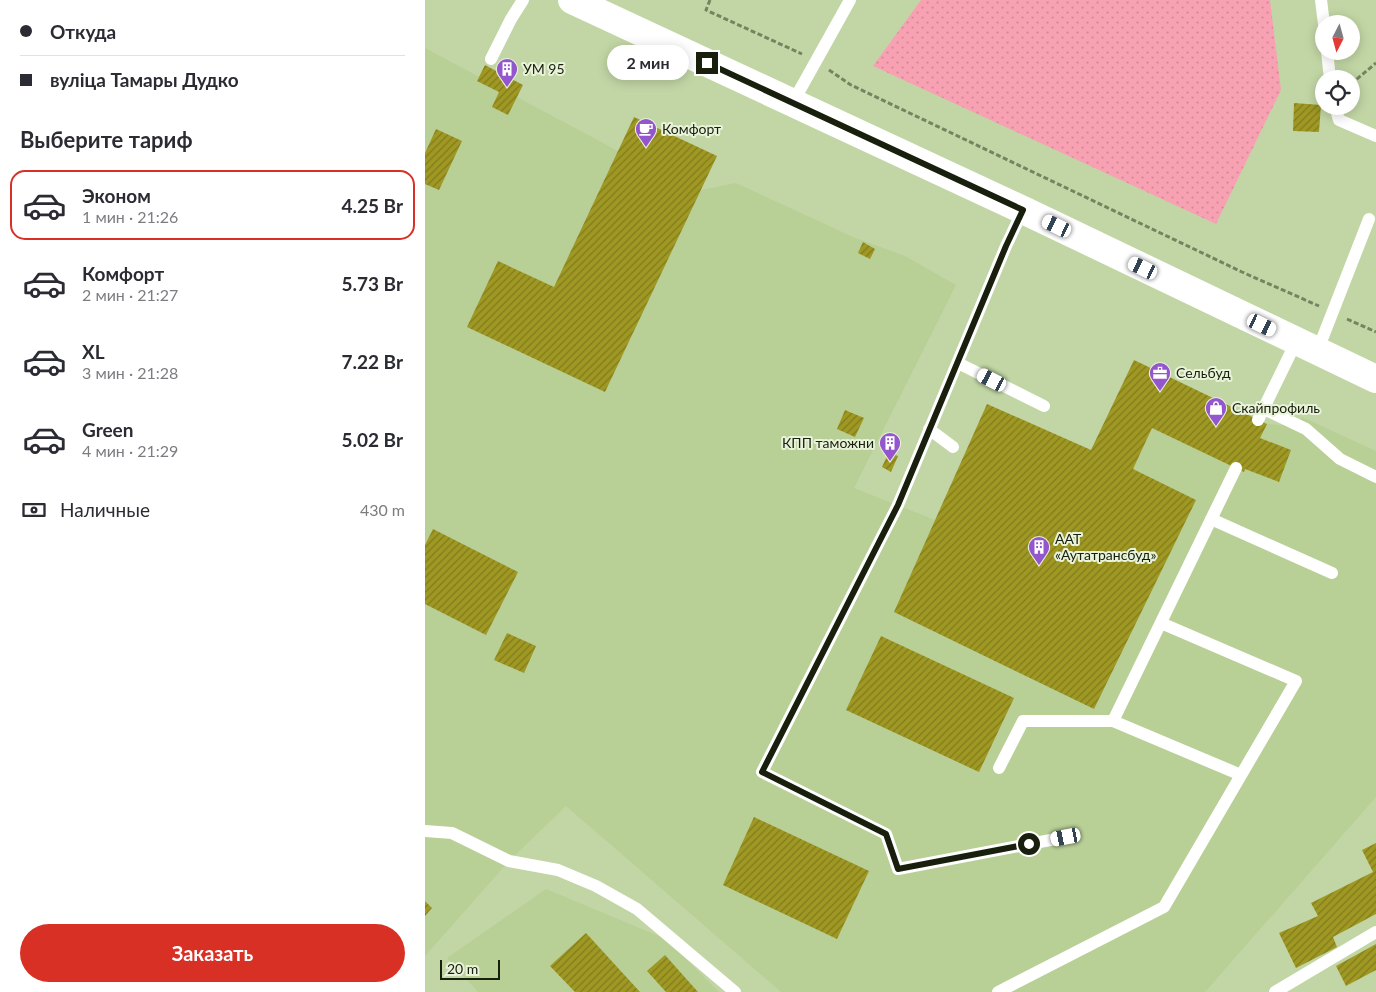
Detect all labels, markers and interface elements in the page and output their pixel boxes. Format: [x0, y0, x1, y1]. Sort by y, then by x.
north arrow [1315, 15, 1360, 60]
map controls [1315, 15, 1360, 115]
text: Откуда [50, 20, 116, 43]
callout: 2 мин [607, 46, 689, 80]
route end [696, 52, 718, 74]
text: 2 мин [626, 53, 670, 72]
building icon: УМ 95 [495, 57, 519, 88]
place label: УМ 95 [523, 60, 565, 77]
text: вуліца Тамары Дудко [50, 68, 239, 91]
button: locate [1315, 70, 1360, 115]
cafe icon: Комфорт [634, 117, 658, 148]
place label: Комфорт [662, 120, 721, 137]
text: Выберите тариф [20, 126, 193, 153]
icon: car [22, 183, 67, 228]
text: Эконом [82, 184, 151, 207]
text: 4.25 Br [341, 194, 403, 217]
text: 1 мин · 21:26 [82, 207, 178, 226]
car [1040, 213, 1073, 239]
car [1126, 255, 1159, 281]
icon: car [22, 261, 67, 306]
text: Комфорт [82, 262, 164, 285]
text: 5.73 Br [341, 272, 403, 295]
text: 2 мин · 21:27 [82, 285, 178, 304]
car [1245, 312, 1278, 338]
icon: car [22, 339, 67, 384]
text: XL [82, 340, 105, 363]
text: 7.22 Br [341, 350, 403, 373]
office icon: Сельбуд [1148, 361, 1172, 392]
text: 3 мин · 21:28 [82, 363, 178, 382]
place label: Сельбуд [1176, 364, 1231, 381]
car [975, 367, 1008, 393]
shop icon: Скайпрофиль [1204, 396, 1228, 427]
place label: Скайпрофиль [1232, 399, 1320, 416]
icon: car [22, 417, 67, 462]
text: Green [82, 418, 133, 441]
text: 5.02 Br [341, 428, 403, 451]
building icon: КПП таможни [878, 431, 902, 462]
place label: КПП таможни [782, 434, 874, 451]
text: 4 мин · 21:29 [82, 441, 178, 460]
icon: cash [20, 496, 48, 524]
text: Наличные [60, 498, 150, 521]
text: 430 m [360, 500, 405, 519]
place label: ААТ «Аутатрансбуд» [1055, 530, 1156, 563]
building icon: ААТ «Аутатрансбуд» [1027, 535, 1051, 566]
car [1049, 827, 1082, 847]
route start [1018, 833, 1040, 855]
button: Заказать [20, 924, 405, 982]
scale bar [440, 957, 500, 980]
text: 20 m [447, 960, 478, 977]

